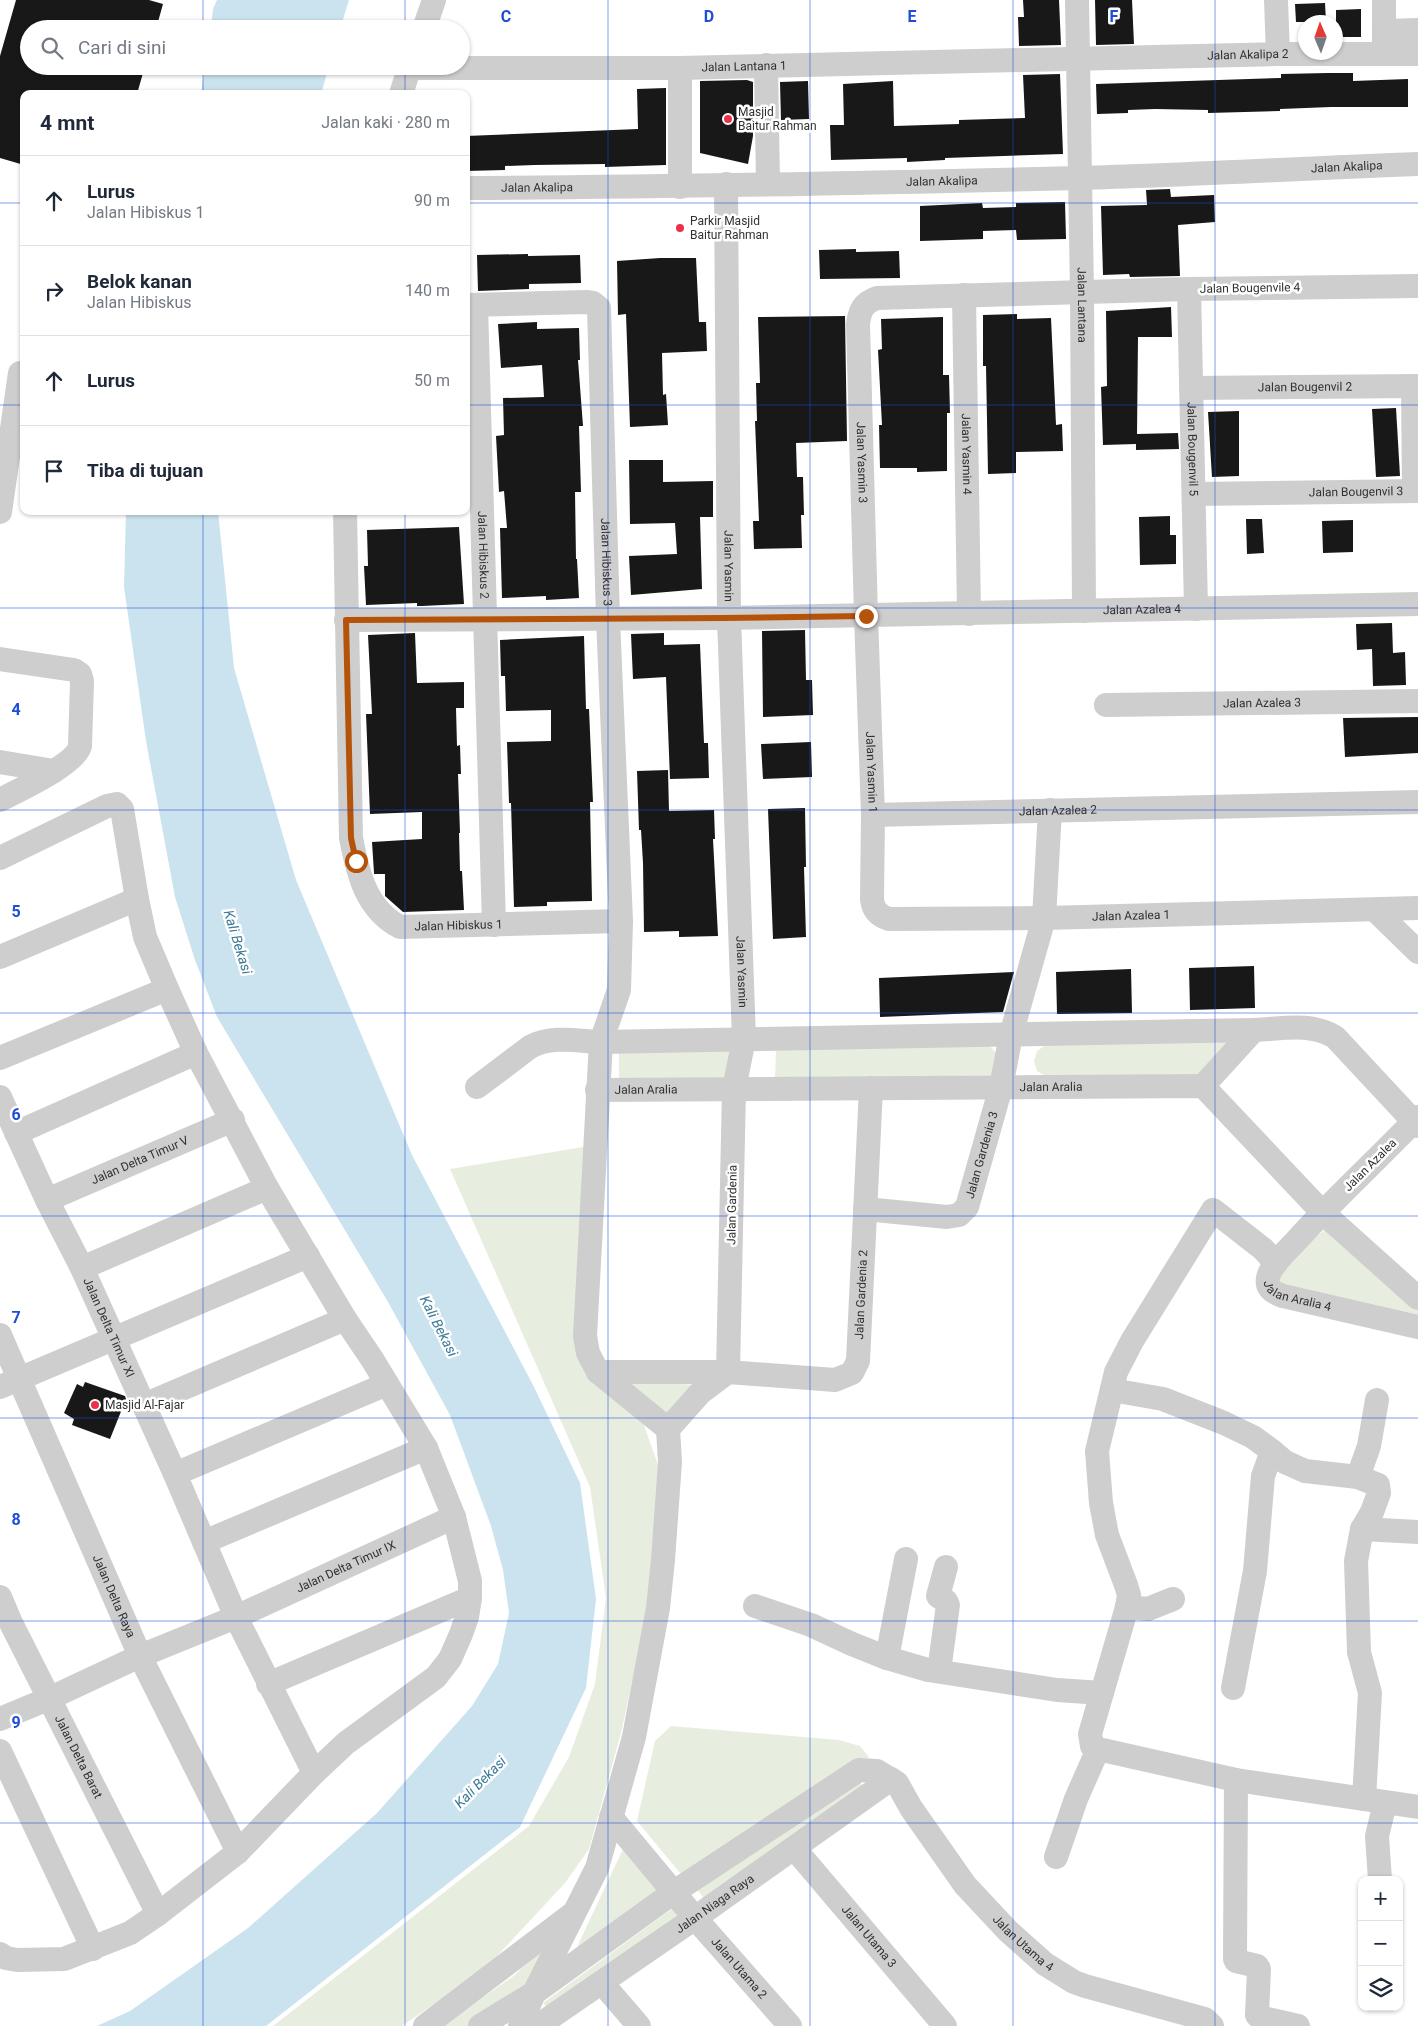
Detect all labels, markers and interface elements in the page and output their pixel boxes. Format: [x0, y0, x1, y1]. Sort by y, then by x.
text: C [501, 7, 511, 26]
text: D [704, 7, 714, 26]
text: E [908, 7, 917, 26]
text: F [1110, 7, 1119, 26]
north arrow [1298, 15, 1343, 60]
search box [20, 20, 470, 75]
icon: search [38, 34, 66, 62]
text: Cari di sini [78, 36, 166, 59]
street label: Jalan Akalipa 2 [1207, 47, 1289, 63]
street label: Jalan Lantana 1 [701, 59, 787, 74]
place label: Masjid Baitur Rahman [738, 105, 817, 133]
text: 4 mnt [40, 111, 94, 135]
text: Jalan kaki · 280 m [321, 113, 450, 132]
marker: Masjid Baitur Rahman [722, 113, 734, 125]
street label: Jalan Akalipa [1310, 158, 1383, 175]
street label: Jalan Akalipa [906, 173, 978, 189]
text: Lurus [87, 180, 135, 203]
street label: Jalan Akalipa [501, 180, 573, 195]
icon: ahead [40, 187, 68, 215]
text: 90 m [414, 191, 450, 210]
text: Jalan Hibiskus 1 [87, 203, 205, 222]
place label: Parkir Masjid Baitur Rahman [690, 214, 769, 242]
marker: Parkir Masjid Baitur Rahman [674, 222, 686, 234]
street label: Jalan Lantana [1075, 267, 1089, 343]
text: Belok kanan [87, 270, 192, 293]
icon: right [40, 277, 68, 305]
street label: Jalan Bougenvile 4 [1200, 280, 1301, 296]
text: 140 m [405, 281, 450, 300]
text: Jalan Hibiskus [87, 293, 192, 312]
icon: ahead [40, 367, 68, 395]
text: Lurus [87, 369, 135, 392]
text: 50 m [414, 371, 450, 390]
street label: Jalan Bougenvil 2 [1258, 380, 1352, 394]
street label: Jalan Bougenvil 5 [1184, 402, 1201, 497]
street label: Jalan Yasmin 4 [959, 413, 974, 495]
street label: Jalan Yasmin 3 [854, 421, 870, 503]
icon: arrive [40, 457, 68, 485]
text: Tiba di tujuan [87, 459, 203, 482]
street label: Jalan Bougenvil 3 [1309, 484, 1403, 499]
street label: Jalan Hibiskus 2 [475, 511, 492, 599]
street label: Jalan Hibiskus 3 [598, 518, 615, 606]
street label: Jalan Yasmin [721, 530, 736, 602]
street label: Jalan Azalea 4 [1103, 602, 1181, 617]
route end [855, 605, 878, 628]
street label: Jalan Azalea 3 [1223, 695, 1301, 711]
text: 4 [11, 700, 21, 719]
street label: Jalan Yasmin 1 [863, 731, 880, 813]
street label: Jalan Azalea 2 [1019, 803, 1097, 819]
route start [345, 850, 368, 873]
text: 5 [11, 902, 21, 921]
water label: Kali Bekasi [221, 908, 256, 977]
street label: Jalan Azalea 1 [1092, 908, 1170, 924]
street label: Jalan Hibiskus 1 [414, 917, 503, 934]
street label: Jalan Yasmin [733, 936, 750, 1008]
street label: Jalan Aralia [1020, 1080, 1082, 1094]
street label: Jalan Aralia [615, 1082, 677, 1097]
text: 6 [11, 1105, 21, 1124]
street label: Jalan Gardenia 3 [963, 1110, 1001, 1200]
street label: Jalan Delta Timur V [89, 1133, 191, 1187]
street label: Jalan Azalea [1341, 1136, 1399, 1194]
street label: Jalan Gardenia [724, 1165, 740, 1245]
street label: Jalan Gardenia 2 [852, 1249, 870, 1340]
street label: Jalan Delta Timur XI [80, 1276, 137, 1379]
street label: Jalan Aralia 4 [1260, 1279, 1333, 1314]
water label: Kali Bekasi [417, 1293, 461, 1360]
text: 7 [11, 1308, 21, 1327]
place label: Masjid Al-Fajar [105, 1398, 184, 1412]
marker: Masjid Al-Fajar [89, 1399, 101, 1411]
text: 8 [11, 1510, 21, 1529]
street label: Jalan Delta Timur IX [294, 1538, 398, 1595]
street label: Jalan Delta Raya [90, 1553, 138, 1640]
text: 9 [11, 1713, 21, 1732]
street label: Jalan Delta Barat [52, 1713, 105, 1801]
water label: Kali Bekasi [451, 1752, 510, 1811]
street label: Jalan Niaga Raya [673, 1871, 757, 1936]
map controls [1358, 1876, 1403, 2011]
button: + [1358, 1876, 1403, 1921]
street label: Jalan Utama 3 [839, 1902, 899, 1970]
street label: Jalan Utama 4 [990, 1912, 1056, 1975]
button: − [1358, 1921, 1403, 1966]
street label: Jalan Utama 2 [708, 1934, 770, 2002]
button: layers [1358, 1966, 1403, 2011]

